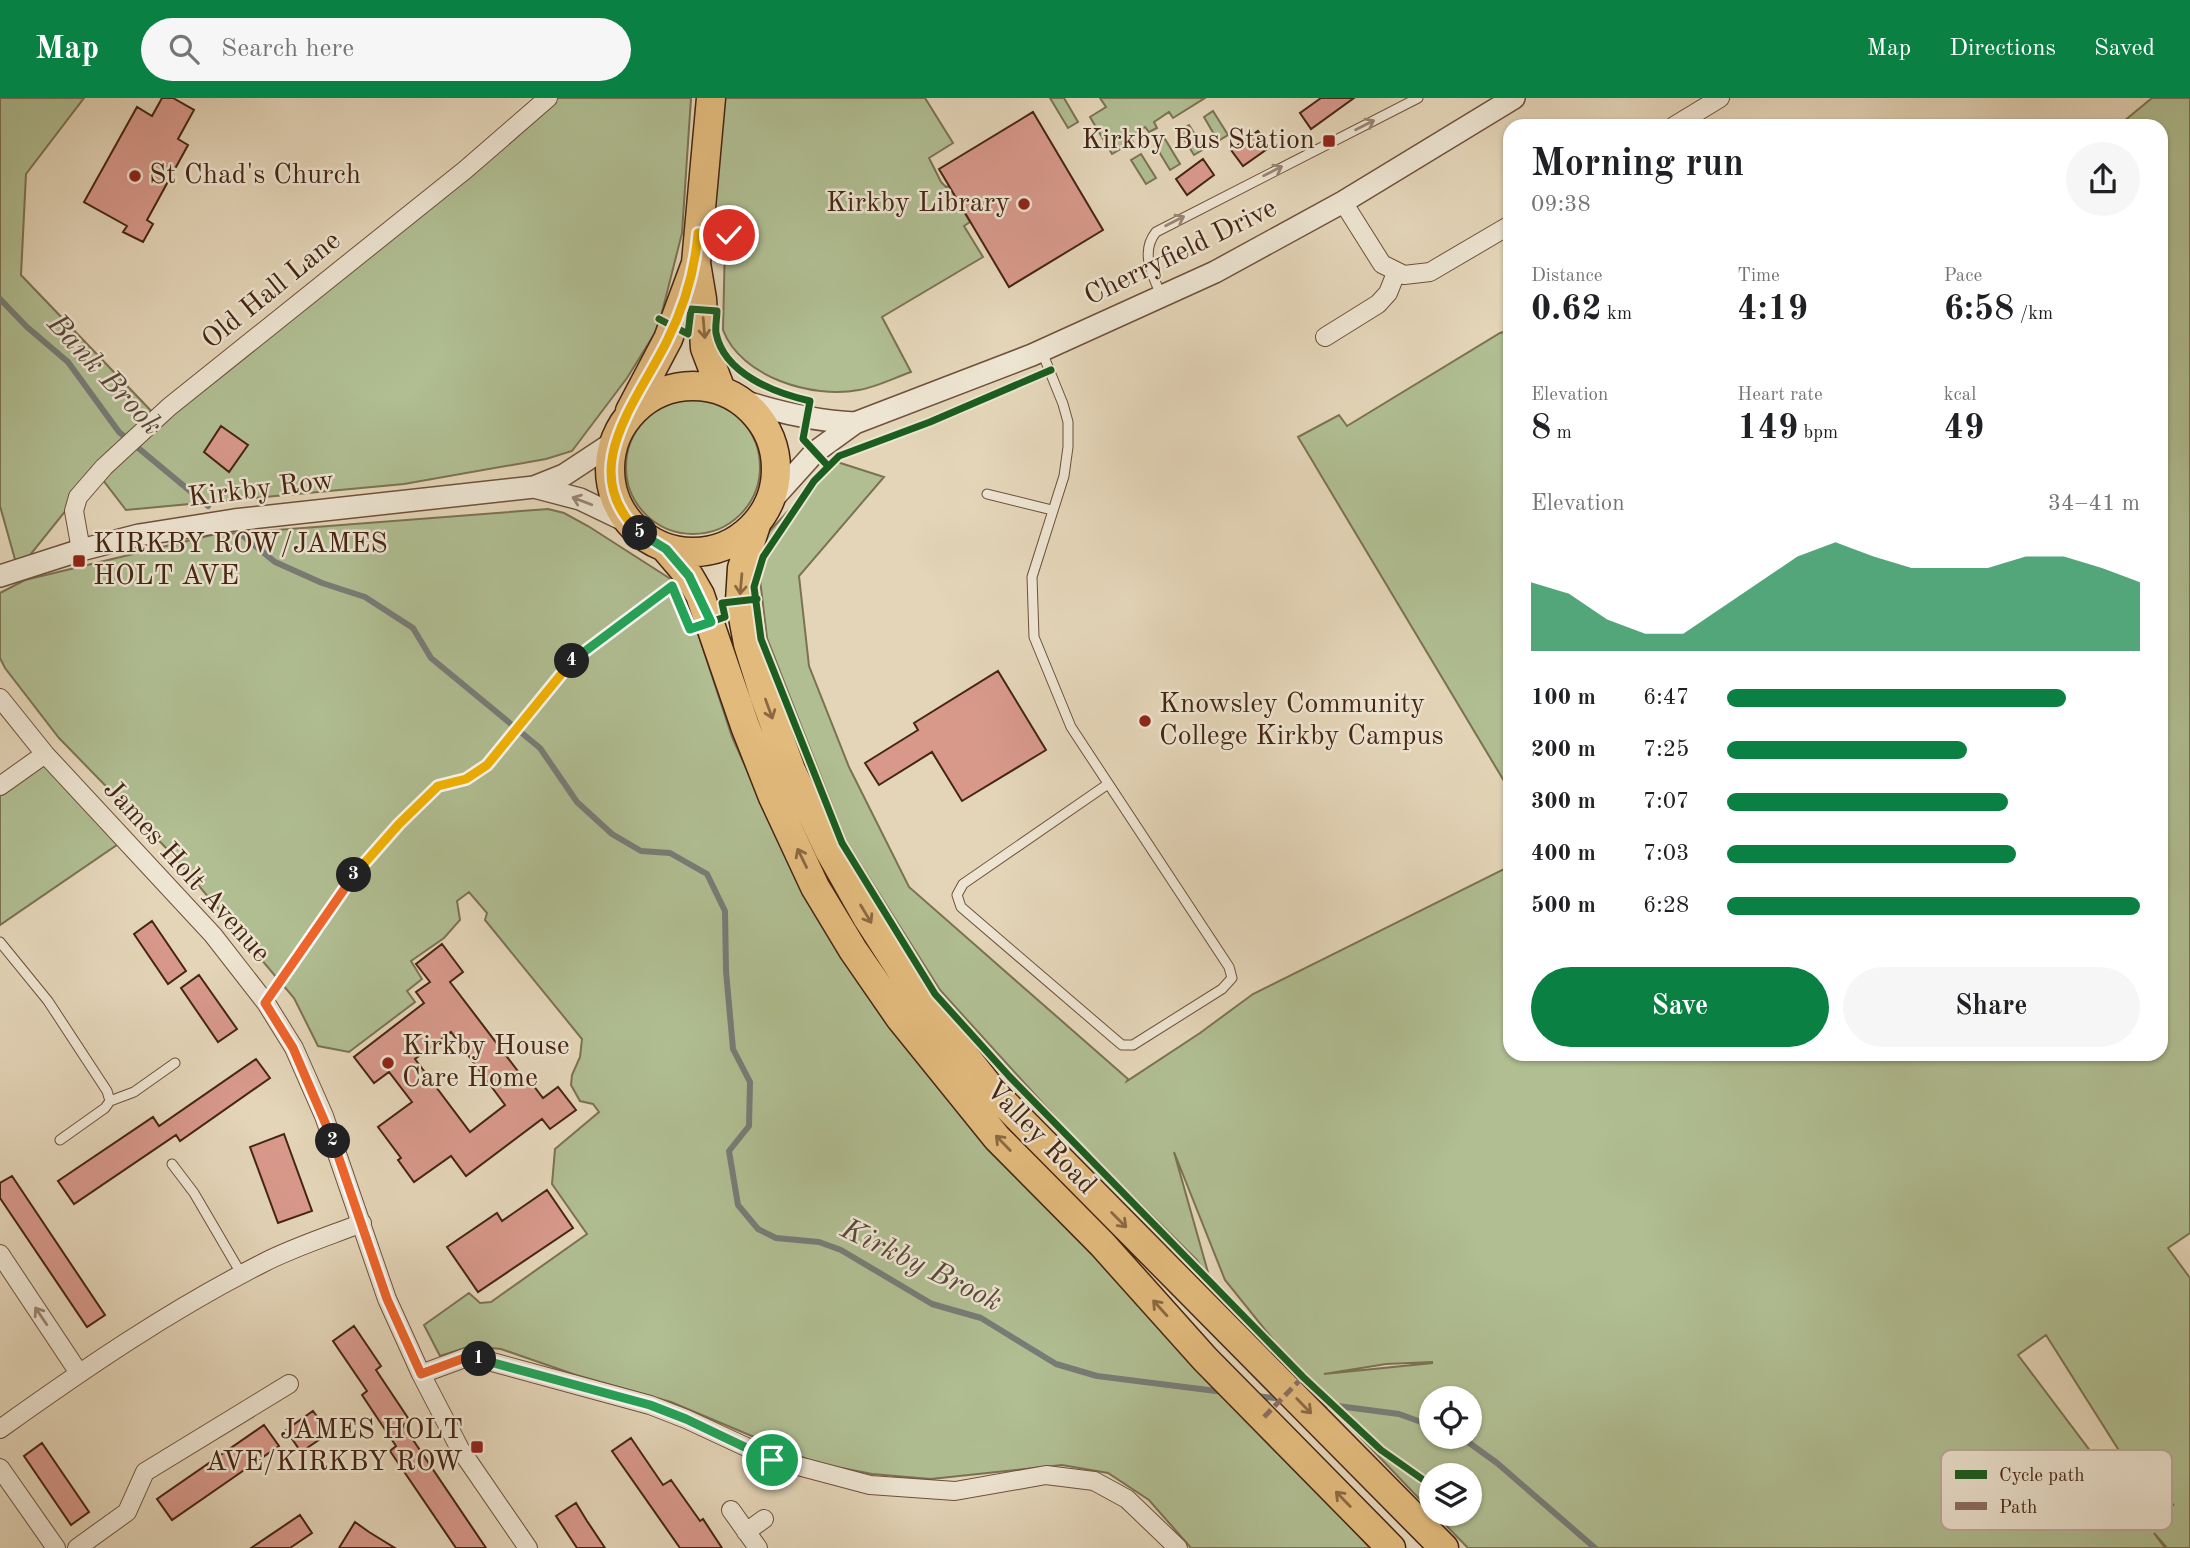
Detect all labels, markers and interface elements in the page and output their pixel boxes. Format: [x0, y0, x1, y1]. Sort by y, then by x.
search box [141, 18, 631, 81]
icon: search [165, 30, 203, 68]
text: Map [35, 33, 99, 66]
text: Search here [221, 36, 354, 62]
text: Map [1867, 37, 1911, 61]
text: Directions [1949, 37, 2056, 61]
text: Saved [2094, 37, 2155, 61]
one-way arrow [1354, 117, 1375, 131]
place label: Kirkby Bus Station [1082, 127, 1315, 155]
marker: Kirkby Bus Station [1321, 133, 1337, 149]
button: share [2066, 142, 2140, 216]
text: Morning run [1531, 146, 1744, 184]
place label: St Chad's Church [149, 162, 361, 190]
one-way arrow [1262, 164, 1283, 178]
marker: St Chad's Church [127, 168, 143, 184]
place label: Kirkby Library [826, 190, 1010, 218]
text: 09:38 [1531, 193, 1591, 216]
street label: Cherryfield Drive [1081, 194, 1281, 312]
marker: Kirkby Library [1016, 196, 1032, 212]
pin [699, 205, 759, 265]
one-way arrow [1164, 213, 1185, 227]
icon: check [710, 216, 748, 254]
street label: Old Hall Lane [197, 227, 347, 355]
text: Distance [1531, 267, 1603, 286]
text: Time [1737, 267, 1780, 286]
text: Pace [1944, 267, 1982, 286]
text: 0.62 [1531, 292, 1602, 327]
text: 4:19 [1737, 292, 1808, 327]
text: 6:58 [1944, 292, 2014, 327]
text: km [1602, 305, 1632, 324]
text: /km [2014, 305, 2053, 324]
water label: Bank Brook [40, 308, 167, 441]
one-way arrow [698, 316, 711, 339]
text: Elevation [1531, 386, 1608, 405]
text: Heart rate [1737, 386, 1823, 405]
text: kcal [1944, 386, 1976, 405]
text: 8 [1531, 411, 1551, 446]
text: 149 [1737, 411, 1798, 446]
text: 49 [1944, 411, 1984, 446]
text: m [1551, 424, 1572, 443]
text: bpm [1798, 424, 1838, 443]
street label: Kirkby Row [186, 467, 336, 513]
text: Elevation [1531, 492, 1625, 515]
text: 34–41 m [2048, 492, 2140, 515]
one-way arrow [572, 493, 594, 506]
pin: 5 [622, 516, 658, 550]
text: 5 [634, 523, 645, 542]
place label: KIRKBY ROW/JAMES HOLT AVE [93, 531, 388, 591]
marker: KIRKBY ROW/JAMES HOLT AVE [71, 553, 87, 569]
one-way arrow [734, 572, 747, 595]
pin: 4 [554, 644, 590, 678]
text: 4 [566, 651, 577, 670]
text: 100 m [1531, 686, 1596, 709]
text: 6:47 [1643, 686, 1689, 709]
place label: Knowsley Community College Kirkby Campus [1159, 691, 1444, 751]
one-way arrow [764, 697, 776, 719]
marker: Knowsley Community College Kirkby Campus [1137, 713, 1153, 729]
text: 200 m [1531, 738, 1596, 761]
text: 7:25 [1643, 738, 1689, 761]
street label: James Holt Avenue [97, 776, 275, 968]
text: 300 m [1531, 790, 1596, 813]
text: 7:07 [1643, 790, 1689, 813]
text: 400 m [1531, 842, 1596, 865]
text: 7:03 [1643, 842, 1689, 865]
one-way arrow [794, 848, 808, 869]
pin: 3 [336, 858, 372, 892]
text: 3 [348, 865, 359, 884]
text: 500 m [1531, 894, 1596, 917]
text: 6:28 [1643, 894, 1689, 917]
one-way arrow [859, 904, 873, 924]
button: Save [1531, 967, 1829, 1047]
button: Share [1843, 967, 2140, 1047]
place label: Kirkby House Care Home [402, 1033, 570, 1093]
marker: Kirkby House Care Home [380, 1055, 396, 1071]
street label: Valley Road [979, 1076, 1101, 1200]
pin: 2 [316, 1124, 350, 1158]
text: 2 [327, 1131, 338, 1150]
one-way arrow [994, 1135, 1011, 1152]
one-way arrow [1111, 1212, 1128, 1229]
water label: Kirkby Brook [835, 1214, 1006, 1318]
one-way arrow [1151, 1300, 1168, 1317]
one-way arrow [34, 1307, 49, 1326]
pin: 1 [462, 1342, 496, 1376]
text: 1 [473, 1349, 484, 1368]
map controls [1419, 1386, 1482, 1526]
button: locate [1419, 1386, 1482, 1449]
one-way arrow [1295, 1397, 1312, 1414]
place label: JAMES HOLT AVE/KIRKBY ROW [206, 1417, 463, 1477]
pin [742, 1430, 802, 1490]
marker: JAMES HOLT AVE/KIRKBY ROW [469, 1439, 485, 1455]
icon: arrive [753, 1441, 791, 1479]
legend [1941, 1450, 2172, 1530]
button: layers [1419, 1463, 1482, 1526]
text: Cycle path [1999, 1467, 2085, 1486]
one-way arrow [1335, 1491, 1352, 1508]
text: Path [1999, 1499, 2037, 1518]

